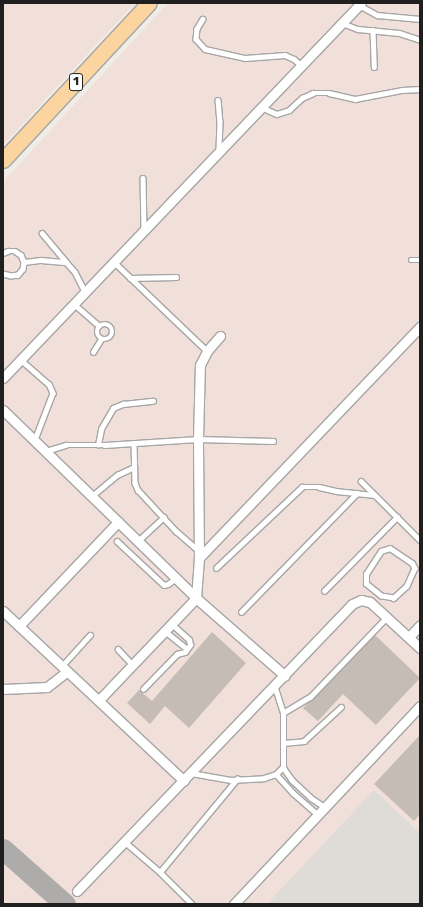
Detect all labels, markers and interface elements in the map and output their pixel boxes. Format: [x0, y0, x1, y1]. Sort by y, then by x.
road number: 1 [69, 72, 83, 92]

